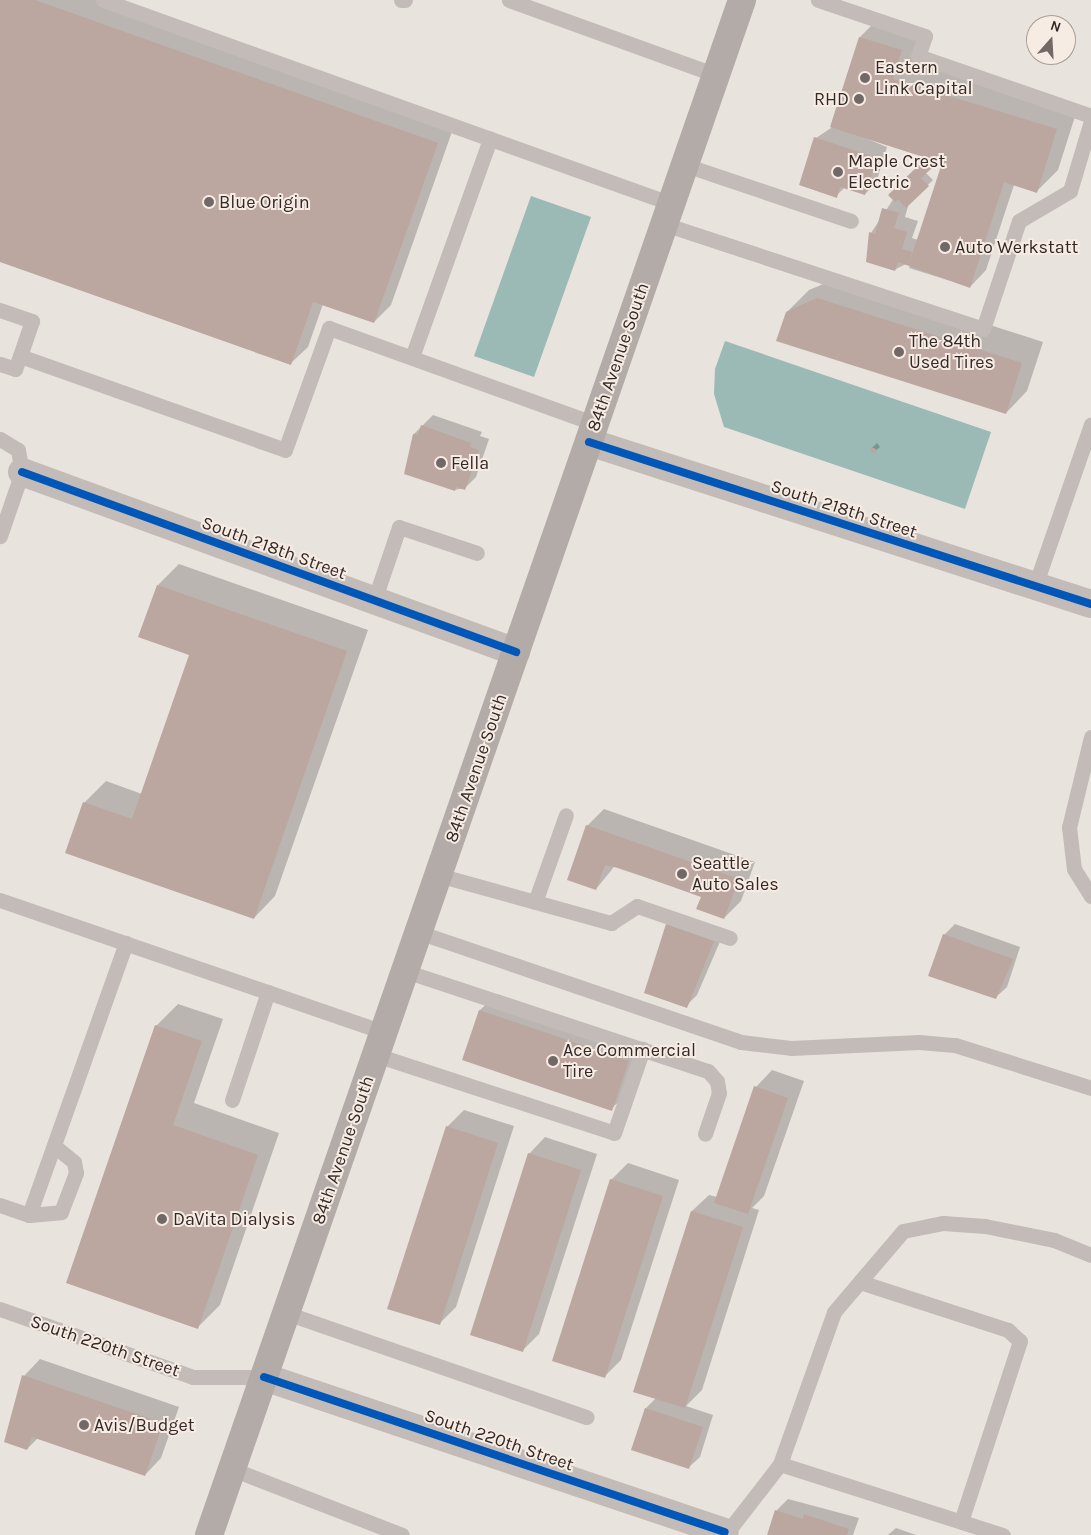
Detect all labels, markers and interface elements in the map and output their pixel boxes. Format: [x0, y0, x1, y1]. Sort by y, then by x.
north arrow [1026, 15, 1076, 65]
text: N [1048, 17, 1063, 36]
place label: Eastern Link Capital [875, 57, 973, 100]
marker: Eastern Link Capital [859, 72, 871, 84]
place label: RHD [814, 88, 849, 110]
marker: RHD [853, 93, 865, 105]
place label: Maple Crest Electric [848, 151, 945, 193]
marker: Maple Crest Electric [832, 166, 844, 178]
place label: Blue Origin [219, 191, 310, 213]
marker: Blue Origin [203, 196, 215, 208]
place label: Auto Werkstatt [955, 236, 1078, 258]
marker: Auto Werkstatt [939, 241, 951, 253]
street label: 84th Avenue South [582, 280, 654, 434]
place label: The 84th Used Tires [909, 331, 994, 374]
marker: The 84th Used Tires [893, 346, 905, 358]
place label: Fella [451, 452, 489, 474]
marker: Fella [435, 457, 447, 469]
street label: South 218th Street [768, 475, 920, 543]
street label: South 218th Street [199, 512, 349, 584]
street label: 84th Avenue South [440, 691, 512, 845]
place label: Seattle Auto Sales [692, 853, 779, 896]
marker: Seattle Auto Sales [676, 868, 688, 880]
place label: Ace Commercial Tire [563, 1040, 696, 1082]
marker: Ace Commercial Tire [547, 1055, 559, 1067]
street label: 84th Avenue South [307, 1073, 379, 1227]
place label: DaVita Dialysis [173, 1208, 295, 1230]
marker: DaVita Dialysis [155, 1212, 169, 1226]
street label: South 220th Street [28, 1310, 182, 1382]
street label: South 220th Street [422, 1404, 576, 1476]
place label: Avis/Budget [94, 1414, 195, 1436]
marker: Avis/Budget [78, 1419, 90, 1431]

